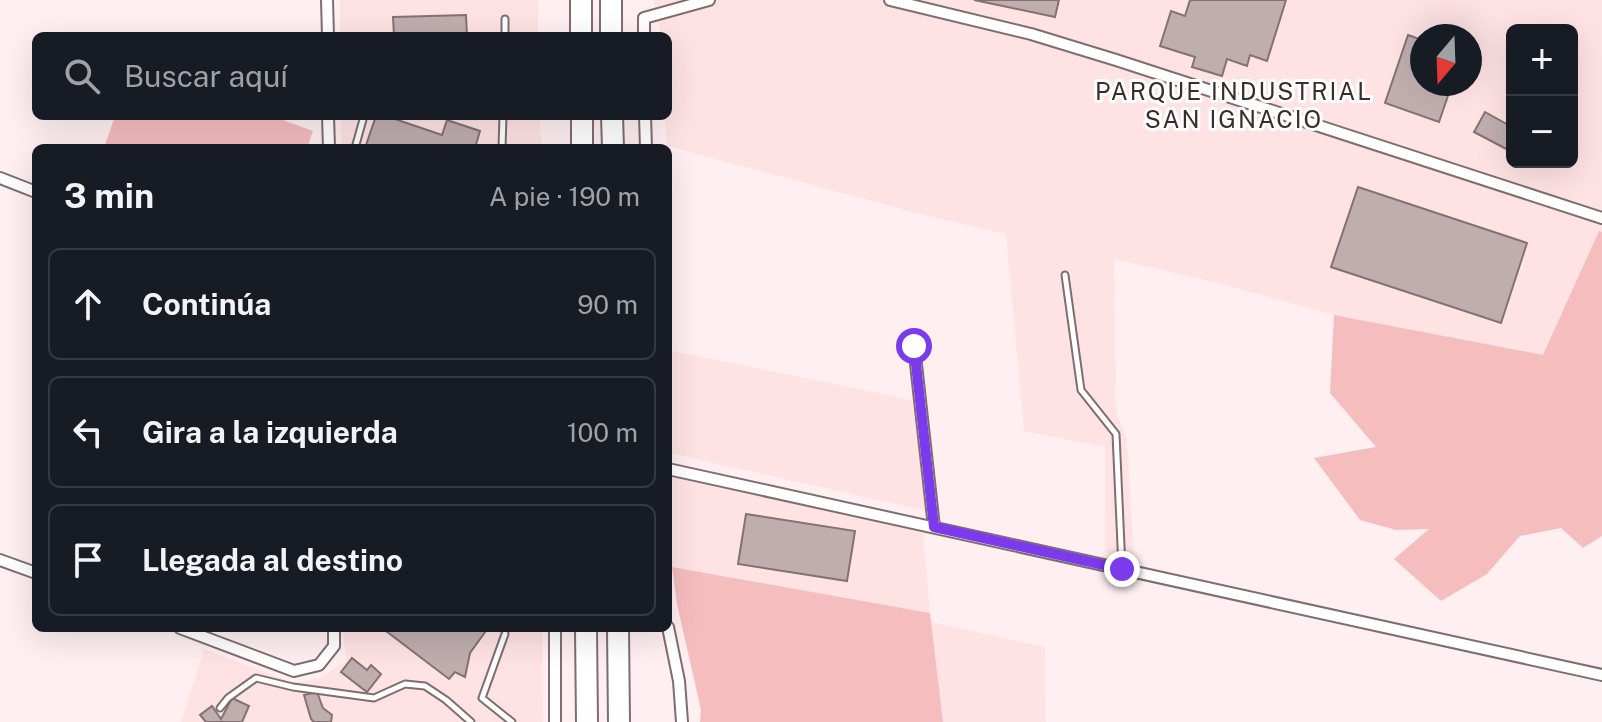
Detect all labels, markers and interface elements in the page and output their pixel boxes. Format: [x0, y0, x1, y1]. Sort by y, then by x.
north arrow [1410, 24, 1482, 96]
map controls [1506, 24, 1578, 168]
button: + [1506, 24, 1578, 96]
search box [32, 32, 672, 120]
icon: search [60, 54, 104, 98]
text: Buscar aquí [124, 58, 288, 94]
district label: PARQUE INDUSTRIAL SAN IGNACIO [1095, 77, 1373, 133]
button: − [1506, 96, 1578, 168]
text: 3 min [64, 176, 154, 216]
text: A pie · 190 m [489, 181, 640, 212]
icon: ahead [66, 282, 110, 326]
text: Continúa [142, 286, 271, 322]
text: 90 m [577, 289, 638, 320]
route start [896, 328, 932, 364]
icon: left [66, 410, 110, 454]
text: Gira a la izquierda [142, 414, 398, 450]
text: 100 m [567, 417, 638, 448]
icon: arrive [66, 538, 110, 582]
text: Llegada al destino [142, 542, 403, 578]
route end [1104, 551, 1140, 587]

